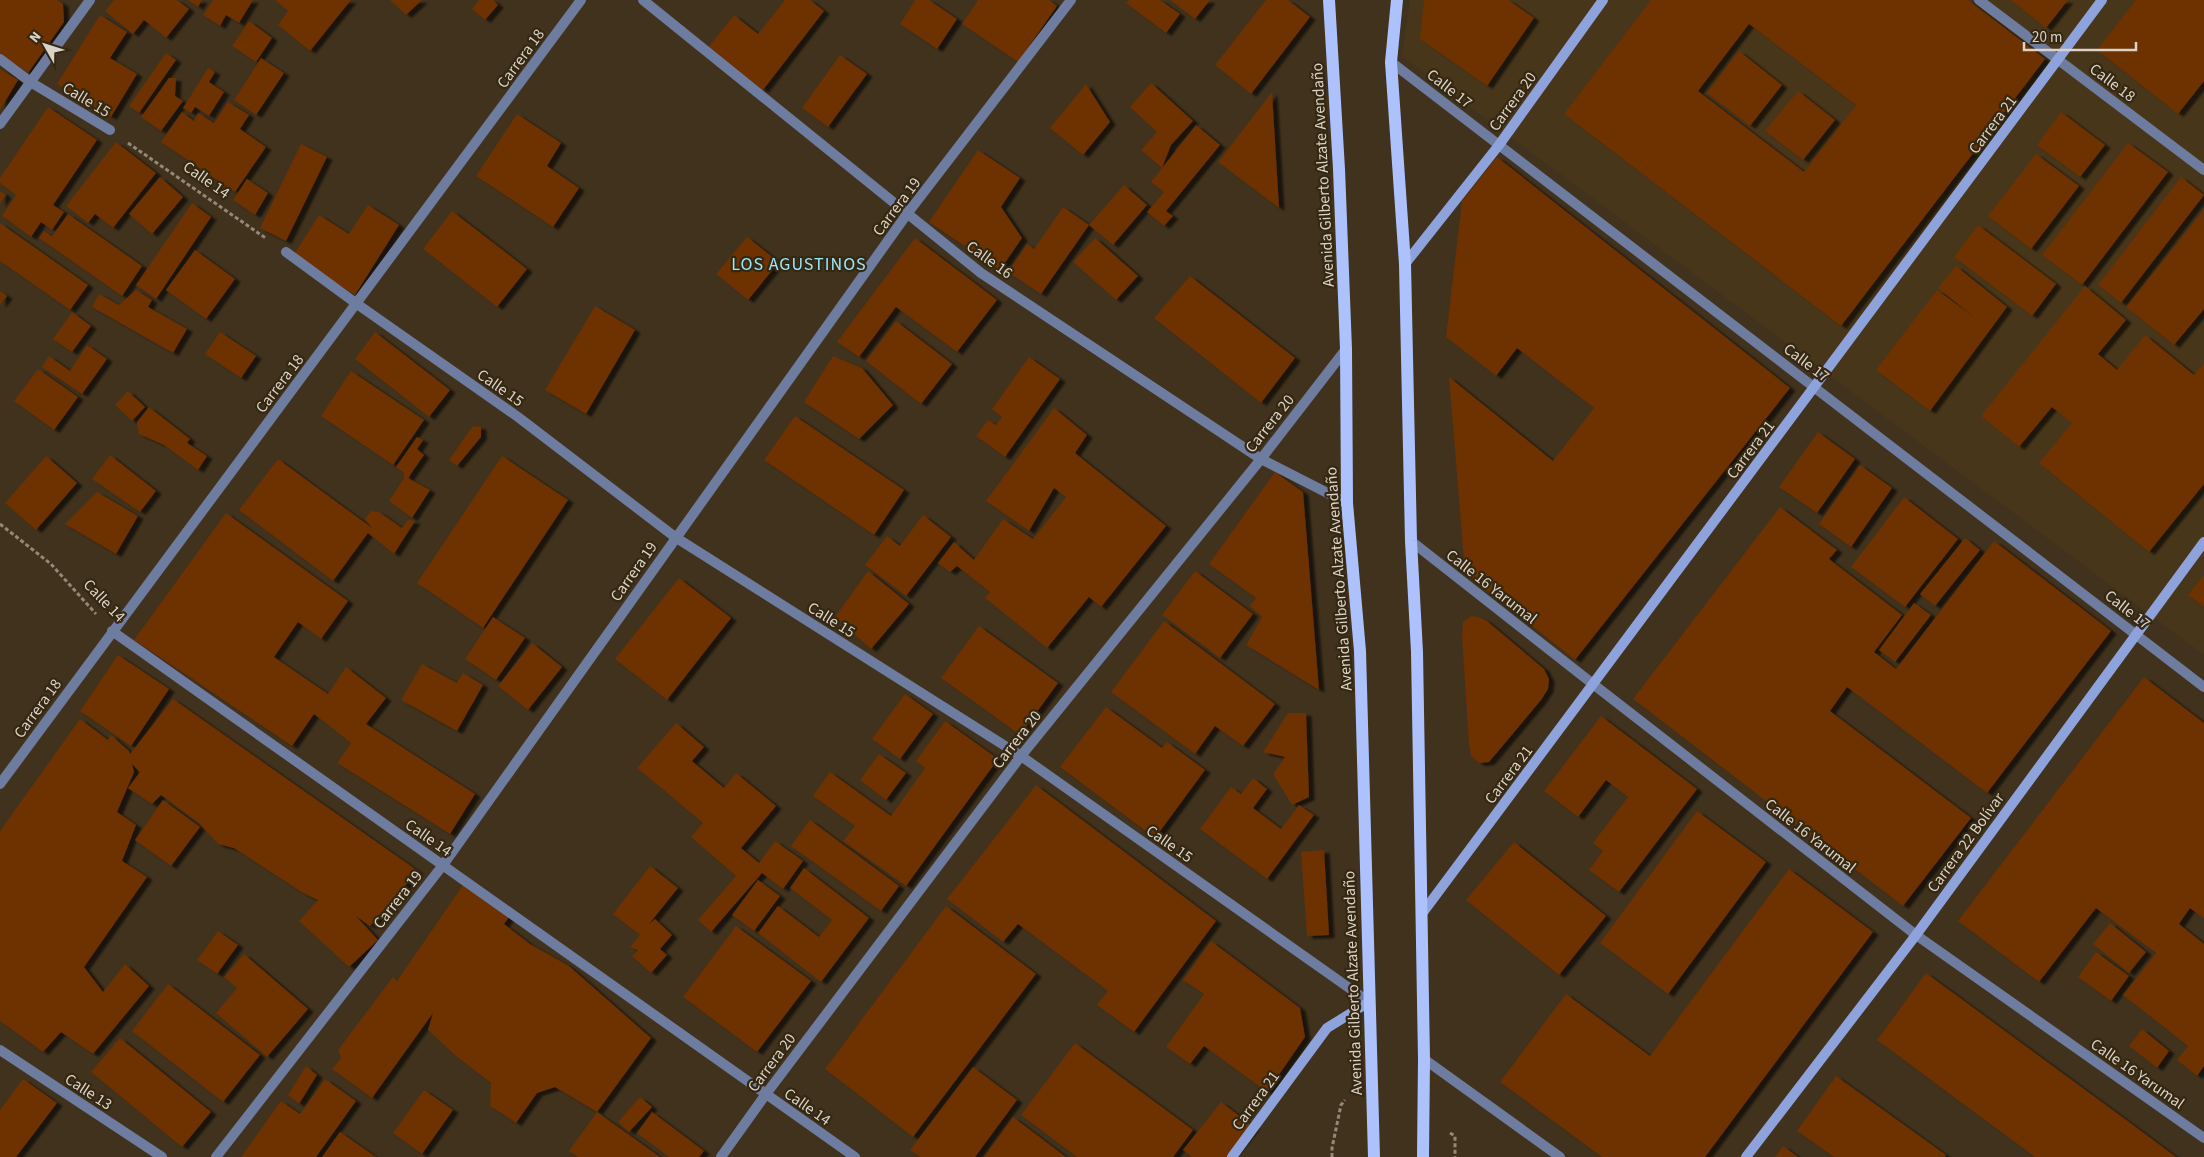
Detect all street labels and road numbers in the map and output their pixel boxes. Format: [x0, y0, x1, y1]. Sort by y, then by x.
street label: Carrera 18 [492, 24, 550, 93]
street label: Calle 18 [2085, 58, 2140, 107]
street label: Avenida Gilberto Alzate Avendaño [1306, 62, 1340, 288]
street label: Calle 17 [1422, 64, 1477, 114]
street label: Carrera 20 [1484, 67, 1542, 136]
street label: Calle 15 [58, 77, 115, 123]
street label: Carrera 21 [1963, 91, 2022, 159]
street label: Calle 14 [179, 156, 234, 204]
street label: Carrera 19 [867, 173, 926, 241]
street label: Calle 16 [962, 236, 1017, 284]
street label: Calle 17 [1779, 338, 1834, 387]
street label: Carrera 18 [250, 350, 309, 418]
street label: Calle 15 [473, 364, 528, 412]
street label: Carrera 20 [1240, 390, 1300, 457]
street label: Carrera 21 [1721, 416, 1780, 484]
street label: Avenida Gilberto Alzate Avendaño [1320, 466, 1358, 692]
street label: Carrera 19 [605, 537, 662, 606]
street label: Calle 16 Yarumal [1441, 544, 1541, 629]
street label: Calle 14 [78, 574, 130, 627]
street label: Calle 17 [2100, 585, 2155, 635]
street label: Calle 15 [803, 597, 860, 643]
street label: Carrera 18 [9, 674, 67, 743]
street label: Carrera 20 [987, 706, 1047, 773]
street label: Carrera 21 [1479, 741, 1538, 809]
street label: Carrera 22 Bolívar [1922, 788, 2010, 897]
street label: Calle 16 Yarumal [1760, 793, 1860, 878]
street label: Calle 14 [401, 814, 456, 862]
street label: Calle 15 [1142, 820, 1197, 868]
street label: Carrera 19 [368, 866, 428, 933]
street label: Avenida Gilberto Alzate Avendaño [1338, 870, 1368, 1096]
street label: Carrera 20 [742, 1029, 801, 1097]
street label: Calle 16 Yarumal [2086, 1033, 2189, 1114]
street label: Carrera 21 [1227, 1066, 1285, 1135]
street label: Calle 13 [60, 1068, 116, 1115]
street label: Calle 14 [780, 1083, 835, 1131]

